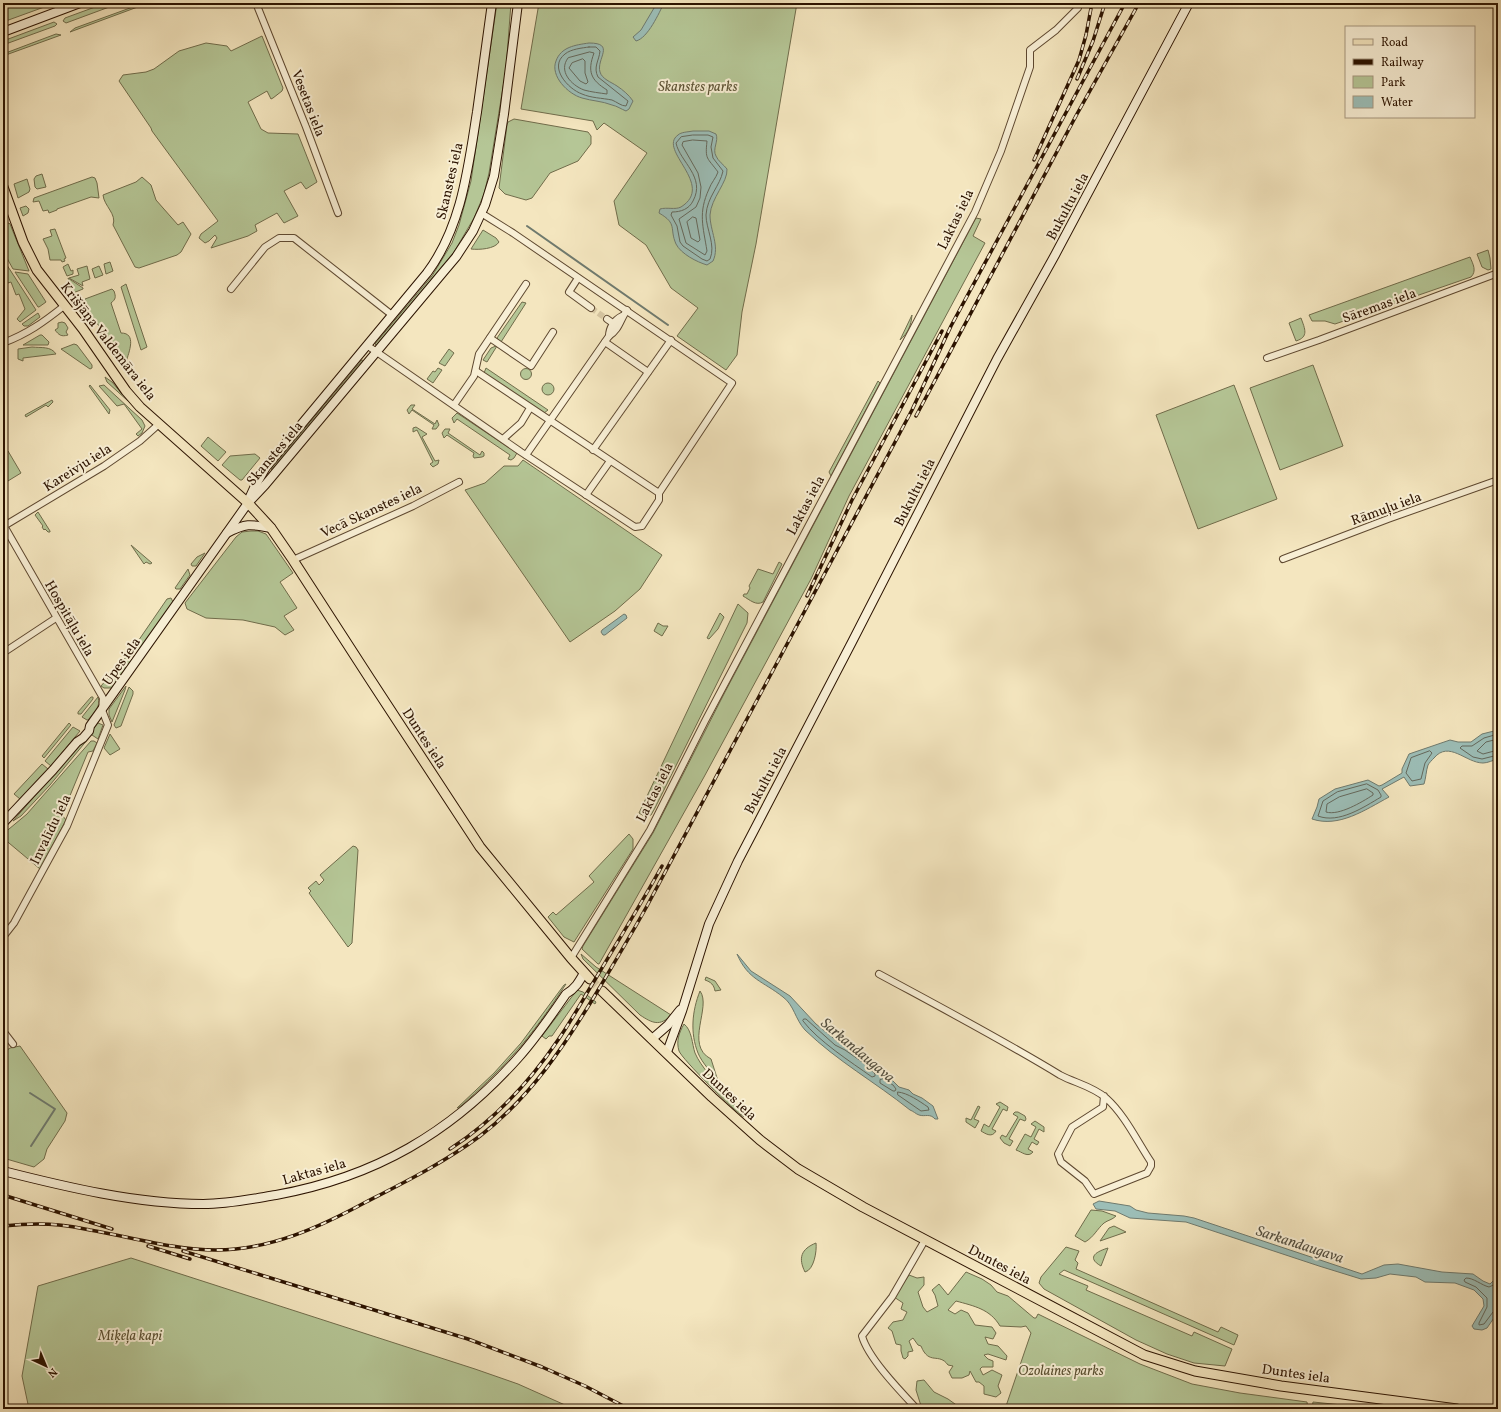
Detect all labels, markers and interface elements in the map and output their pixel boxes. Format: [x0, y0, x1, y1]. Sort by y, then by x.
legend [1345, 26, 1475, 118]
text: Road [1381, 35, 1408, 51]
text: Railway [1381, 55, 1424, 71]
street label: Vesetas iela [286, 67, 329, 140]
text: Park [1381, 75, 1406, 91]
park label: Skanstes parks [658, 78, 738, 97]
text: Water [1381, 95, 1413, 111]
street label: Skanstes iela [432, 141, 469, 222]
street label: Bukultu iela [1043, 170, 1094, 244]
street label: Laktas iela [934, 186, 979, 253]
street label: Krišjāņa Valdemāra iela [56, 279, 160, 405]
street label: Sāremas iela [1340, 284, 1419, 329]
street label: Skanstes iela [243, 418, 308, 490]
street label: Kareivju iela [40, 440, 116, 497]
street label: Bukultu iela [890, 455, 941, 530]
street label: Laktas iela [783, 472, 830, 539]
street label: Vecā Skanstes iela [318, 480, 425, 543]
street label: Rāmuļu iela [1349, 488, 1424, 531]
street label: Hospitāļu iela [39, 577, 98, 660]
street label: Upes iela [99, 634, 146, 690]
street label: Duntes iela [397, 705, 450, 773]
street label: Bukultu iela [741, 744, 792, 818]
street label: Laktas iela [632, 759, 679, 826]
street label: Invalīdu iela [26, 791, 77, 868]
water label: Sarkandaugava [815, 1014, 899, 1088]
street label: Duntes iela [697, 1065, 761, 1125]
street label: Laktas iela [280, 1154, 348, 1191]
water label: Sarkandaugava [1253, 1221, 1346, 1269]
street label: Duntes iela [965, 1241, 1034, 1290]
park label: Miķeļa kapi [97, 1327, 162, 1346]
north arrow [26, 1346, 66, 1386]
street label: Duntes iela [1260, 1360, 1331, 1389]
park label: Ozolaines parks [1018, 1362, 1104, 1381]
text: N [44, 1364, 60, 1380]

